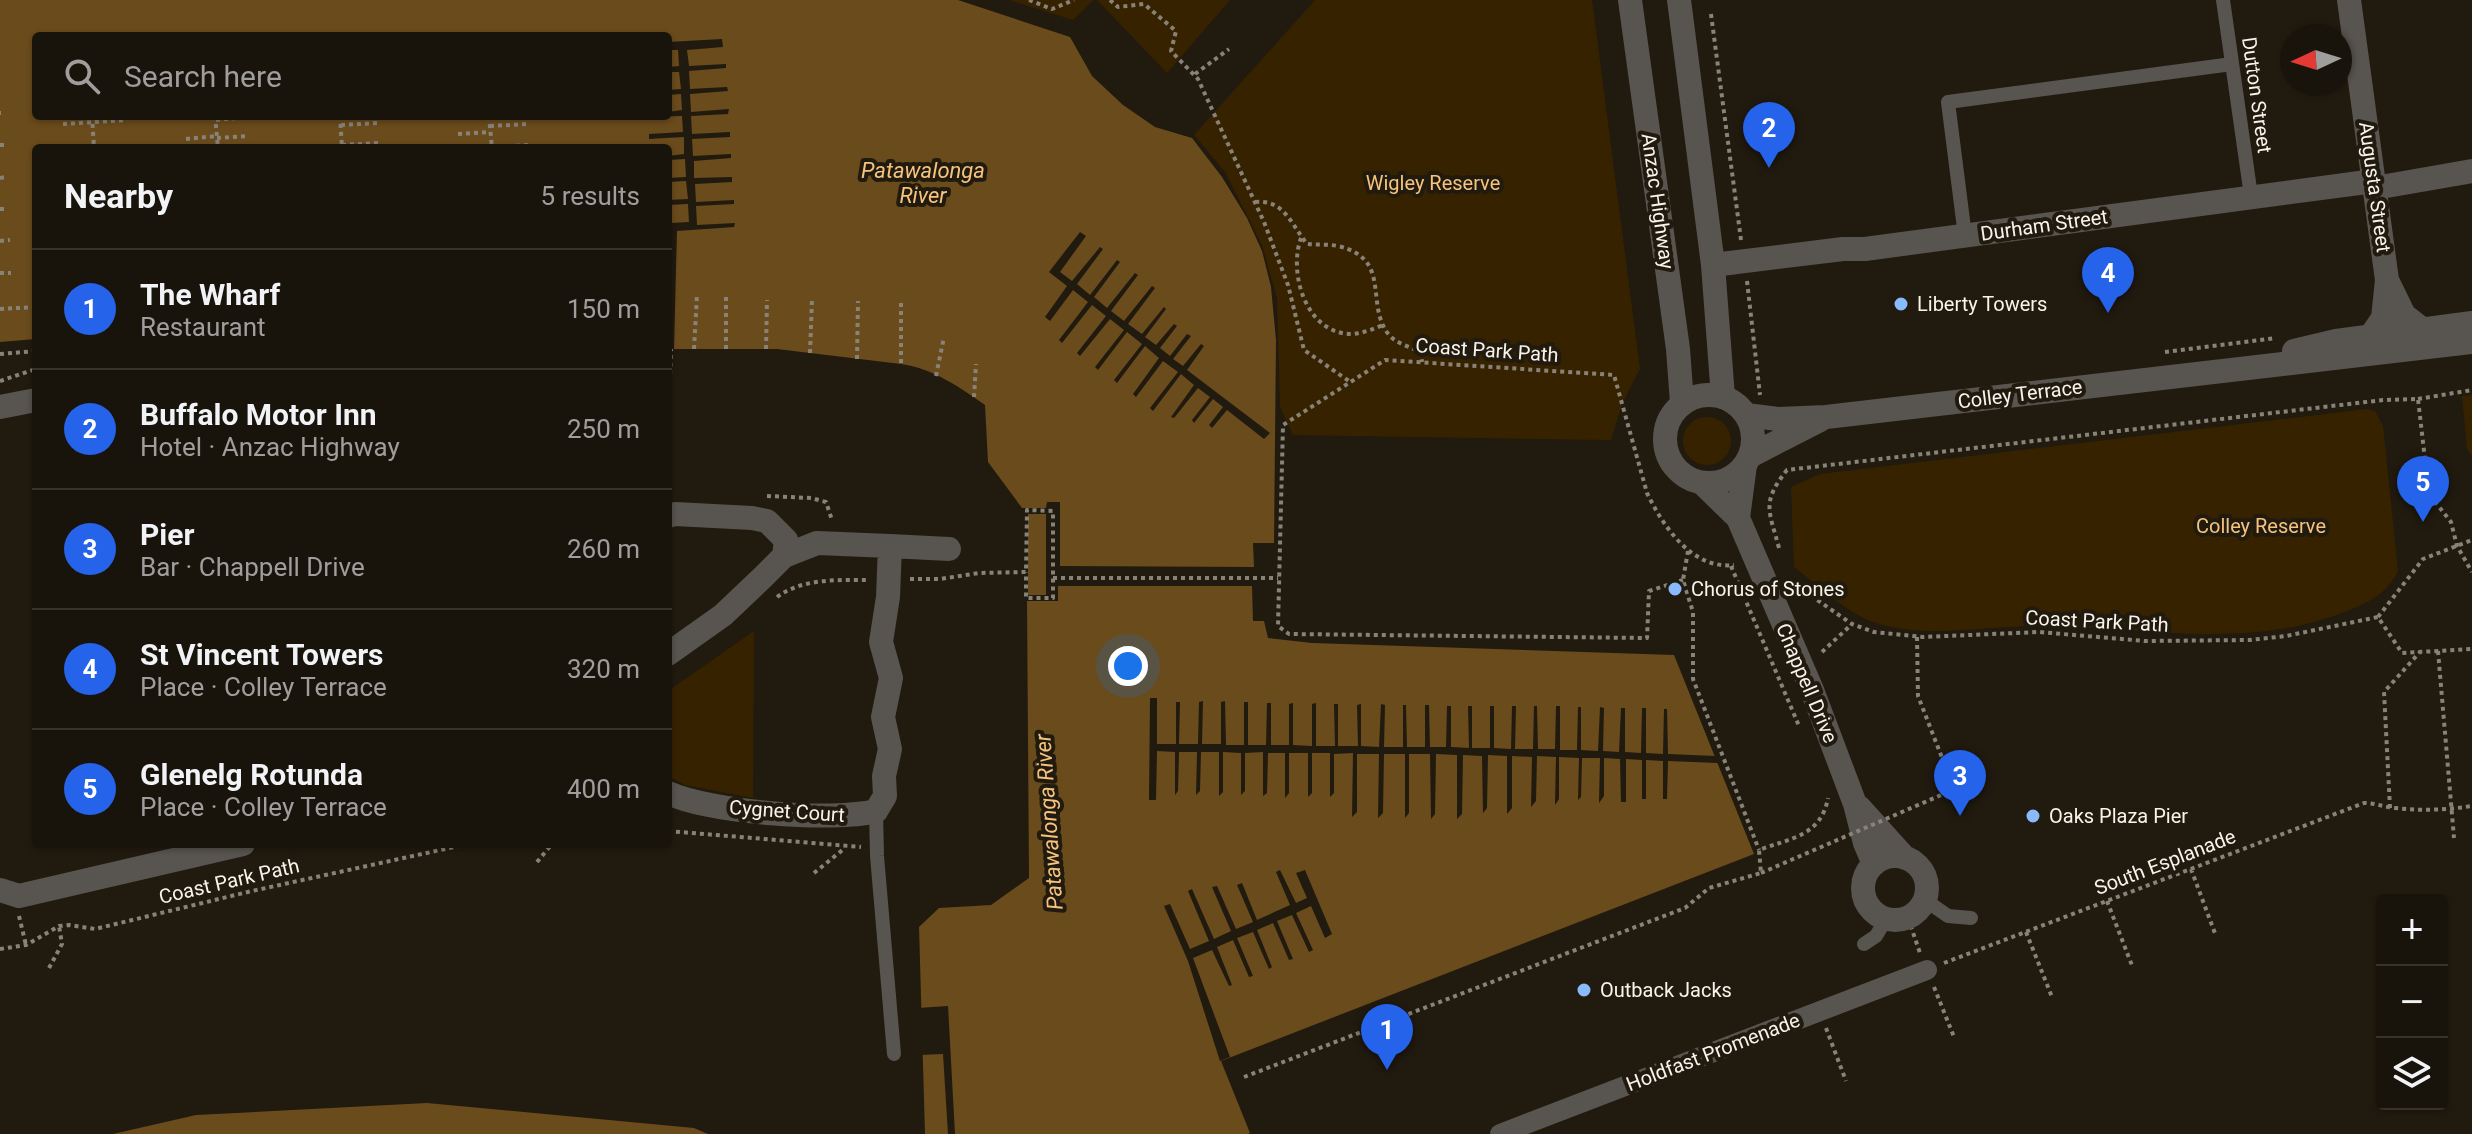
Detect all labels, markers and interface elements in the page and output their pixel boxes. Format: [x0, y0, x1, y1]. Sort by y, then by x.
north arrow [2280, 24, 2352, 96]
search box [32, 32, 672, 120]
street label: Dutton Street [2237, 35, 2277, 155]
icon: search [60, 54, 104, 98]
text: Search here [124, 59, 282, 94]
pin: 2 [1743, 102, 1795, 168]
street label: Augusta Street [2354, 120, 2396, 254]
street label: Anzac Highway [1637, 132, 1679, 271]
water label: Patawalonga River [861, 158, 985, 208]
park label: Wigley Reserve [1366, 171, 1500, 195]
text: Nearby [64, 176, 173, 216]
text: 5 results [541, 181, 640, 211]
street label: Durham Street [1979, 204, 2109, 246]
pin: 4 [2082, 247, 2134, 313]
text: The Wharf [140, 277, 280, 312]
place label: Liberty Towers [1917, 292, 2047, 316]
text: 1 [83, 294, 97, 324]
text: 150 m [567, 294, 640, 324]
marker: Liberty Towers [1892, 295, 1910, 313]
text: Restaurant [140, 312, 266, 342]
street label: Coast Park Path [1415, 333, 1559, 367]
street label: Colley Terrace [1956, 374, 2084, 414]
text: Buffalo Motor Inn [140, 397, 377, 432]
text: 2 [83, 414, 97, 444]
text: 250 m [567, 414, 640, 444]
text: Hotel · Anzac Highway [140, 432, 400, 462]
pin: 5 [2397, 456, 2449, 522]
park label: Colley Reserve [2196, 514, 2326, 538]
text: Pier [140, 517, 194, 552]
text: 3 [83, 534, 97, 564]
text: 260 m [567, 534, 640, 564]
text: Bar · Chappell Drive [140, 552, 365, 582]
place label: Chorus of Stones [1691, 577, 1844, 601]
marker: Chorus of Stones [1666, 580, 1684, 598]
street label: Coast Park Path [2025, 605, 2169, 637]
street label: Chappell Drive [1771, 620, 1843, 746]
text: St Vincent Towers [140, 637, 384, 672]
your location [1108, 646, 1148, 686]
text: 4 [83, 654, 97, 684]
text: 320 m [567, 654, 640, 684]
text: Place · Colley Terrace [140, 672, 387, 702]
water label: Patawalonga River [1030, 732, 1068, 911]
pin: 3 [1934, 750, 1986, 816]
text: Glenelg Rotunda [140, 757, 363, 792]
text: 5 [83, 774, 97, 804]
text: 400 m [567, 774, 640, 804]
text: Place · Colley Terrace [140, 792, 387, 822]
street label: Cygnet Court [728, 795, 846, 827]
place label: Oaks Plaza Pier [2049, 804, 2188, 828]
marker: Oaks Plaza Pier [2024, 807, 2042, 825]
street label: South Esplanade [2091, 824, 2239, 900]
street label: Coast Park Path [156, 853, 302, 909]
map controls [2376, 894, 2448, 1110]
button: + [2376, 894, 2448, 966]
button: − [2376, 966, 2448, 1038]
place label: Outback Jacks [1600, 978, 1732, 1002]
marker: Outback Jacks [1575, 981, 1593, 999]
pin: 1 [1361, 1004, 1413, 1070]
street label: Holdfast Promenade [1623, 1008, 1803, 1096]
button: layers [2376, 1038, 2448, 1110]

